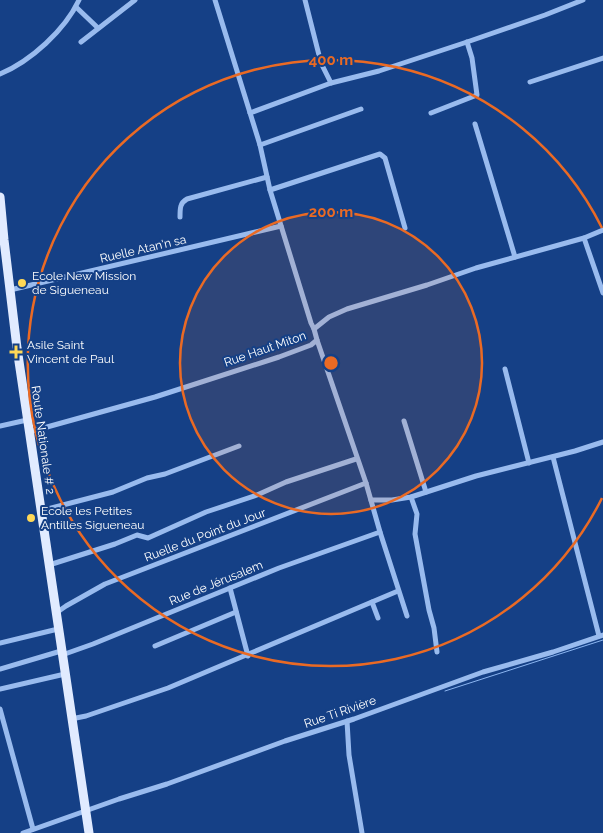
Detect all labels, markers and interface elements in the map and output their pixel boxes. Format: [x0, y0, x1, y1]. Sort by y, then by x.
text: 400 m [309, 51, 353, 69]
text: 200 m [309, 203, 353, 221]
street label: Ruelle Atan'n sa [98, 232, 188, 266]
place label: Ecole New Mission de Sigueneau [32, 269, 136, 297]
marker: Ecole New Mission de Sigueneau [16, 277, 28, 289]
street label: Rue Haut Miton [222, 328, 308, 370]
place label: Asile Saint Vincent de Paul [27, 338, 115, 366]
marker: Asile Saint Vincent de Paul [9, 345, 23, 359]
centre of rings [322, 354, 340, 372]
street label: Route Nationale # 2 [28, 385, 58, 495]
place label: Ecole les Petites Antilles Sigueneau [41, 504, 144, 532]
street label: Ruelle du Point du Jour [142, 505, 268, 565]
marker: Ecole les Petites Antilles Sigueneau [25, 512, 37, 524]
street label: Rue de Jérusalem [167, 558, 265, 608]
street label: Rue Ti Rivière [302, 693, 378, 731]

